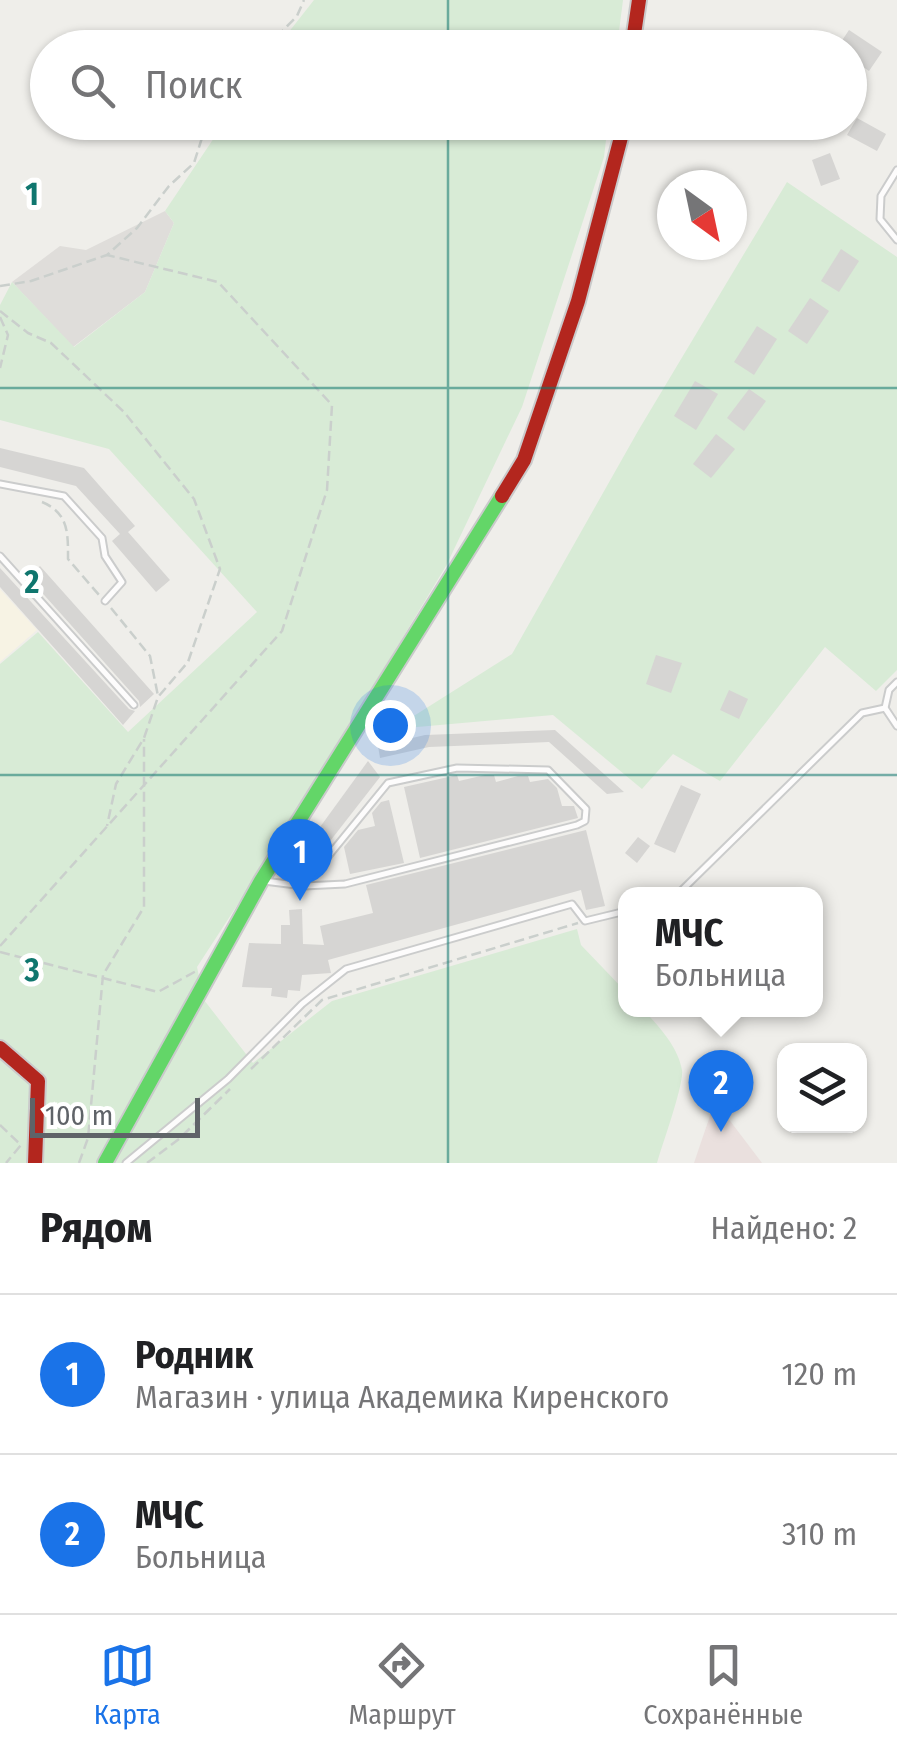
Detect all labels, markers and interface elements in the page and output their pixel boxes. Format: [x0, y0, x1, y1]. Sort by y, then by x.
search box [30, 30, 867, 140]
icon: search [65, 58, 120, 113]
text: Поиск [145, 62, 242, 108]
north arrow [657, 170, 747, 260]
text: 1 [25, 175, 39, 213]
text: 2 [24, 563, 40, 601]
your location [365, 700, 416, 751]
pin: 1 [268, 818, 332, 901]
popup [618, 887, 823, 1017]
text: МЧС [655, 910, 723, 956]
text: 3 [23, 951, 40, 989]
text: Больница [655, 956, 786, 994]
map controls [777, 1043, 867, 1133]
button: layers [777, 1043, 867, 1133]
pin: 2 [688, 1050, 754, 1132]
scale bar [30, 1093, 200, 1138]
text: 100 m [45, 1099, 113, 1132]
text: Рядом [40, 1203, 152, 1253]
text: Найдено: 2 [711, 1209, 857, 1247]
text: Родник [135, 1332, 253, 1378]
text: 1 [66, 1355, 79, 1393]
text: 120 m [782, 1355, 857, 1393]
text: Магазин · улица Академика Киренского [135, 1378, 669, 1416]
text: МЧС [135, 1492, 204, 1538]
text: 2 [65, 1515, 80, 1553]
text: 310 m [782, 1515, 857, 1553]
text: Больница [135, 1538, 266, 1576]
tab: Карта [94, 1638, 161, 1731]
tab: Маршрут [348, 1638, 456, 1731]
tab: Сохранённые [643, 1638, 803, 1731]

